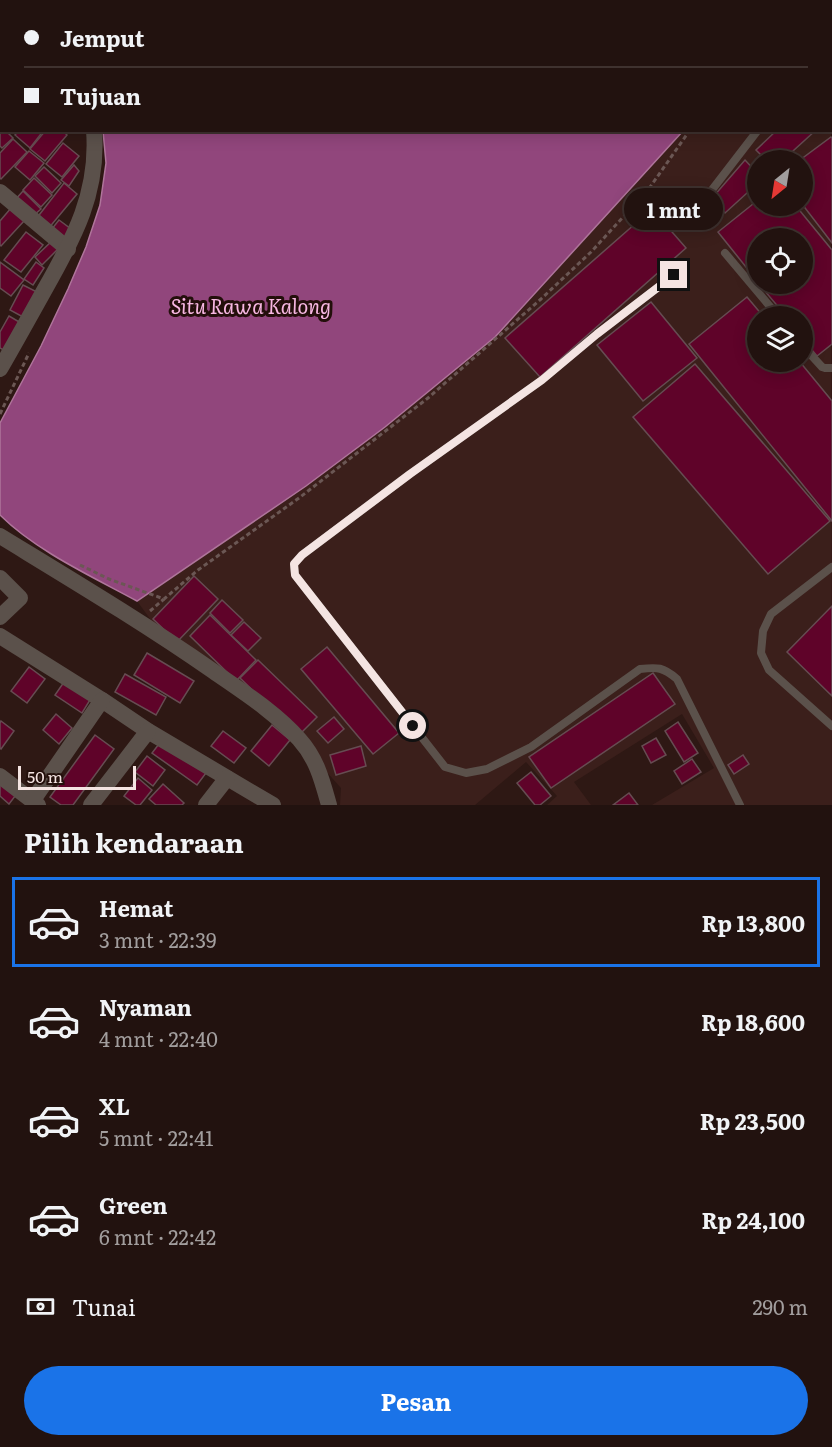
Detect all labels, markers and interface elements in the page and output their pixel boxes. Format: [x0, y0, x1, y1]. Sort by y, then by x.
text: Jemput [60, 21, 144, 54]
text: Tujuan [60, 79, 141, 112]
north arrow [747, 150, 813, 216]
map controls [747, 150, 813, 372]
callout: 1 mnt [624, 188, 724, 230]
text: 1 mnt [646, 194, 701, 224]
button: locate [747, 228, 813, 294]
route end [660, 261, 687, 288]
water label: Situ Rawa Kalong [171, 290, 331, 320]
button: layers [747, 306, 813, 372]
route start [399, 712, 426, 739]
scale bar [18, 763, 136, 790]
text: 50 m [27, 764, 63, 788]
text: Pilih kendaraan [24, 821, 244, 861]
text: Hemat [99, 891, 173, 924]
icon: car [27, 895, 81, 949]
text: Rp 13,800 [701, 906, 805, 939]
text: 3 mnt · 22:39 [99, 924, 216, 954]
text: Nyaman [99, 990, 192, 1023]
icon: car [27, 994, 81, 1048]
text: Rp 18,600 [701, 1005, 805, 1038]
text: 4 mnt · 22:40 [99, 1023, 218, 1053]
text: XL [99, 1089, 130, 1122]
icon: car [27, 1093, 81, 1147]
text: Rp 23,500 [700, 1104, 805, 1137]
text: 5 mnt · 22:41 [99, 1122, 213, 1152]
text: Green [99, 1188, 168, 1221]
icon: car [27, 1192, 81, 1246]
text: Rp 24,100 [702, 1203, 805, 1236]
text: 6 mnt · 22:42 [99, 1221, 216, 1251]
icon: cash [24, 1290, 57, 1323]
text: Tunai [72, 1290, 136, 1323]
text: 290 m [752, 1291, 808, 1321]
button: Pesan [24, 1366, 808, 1435]

